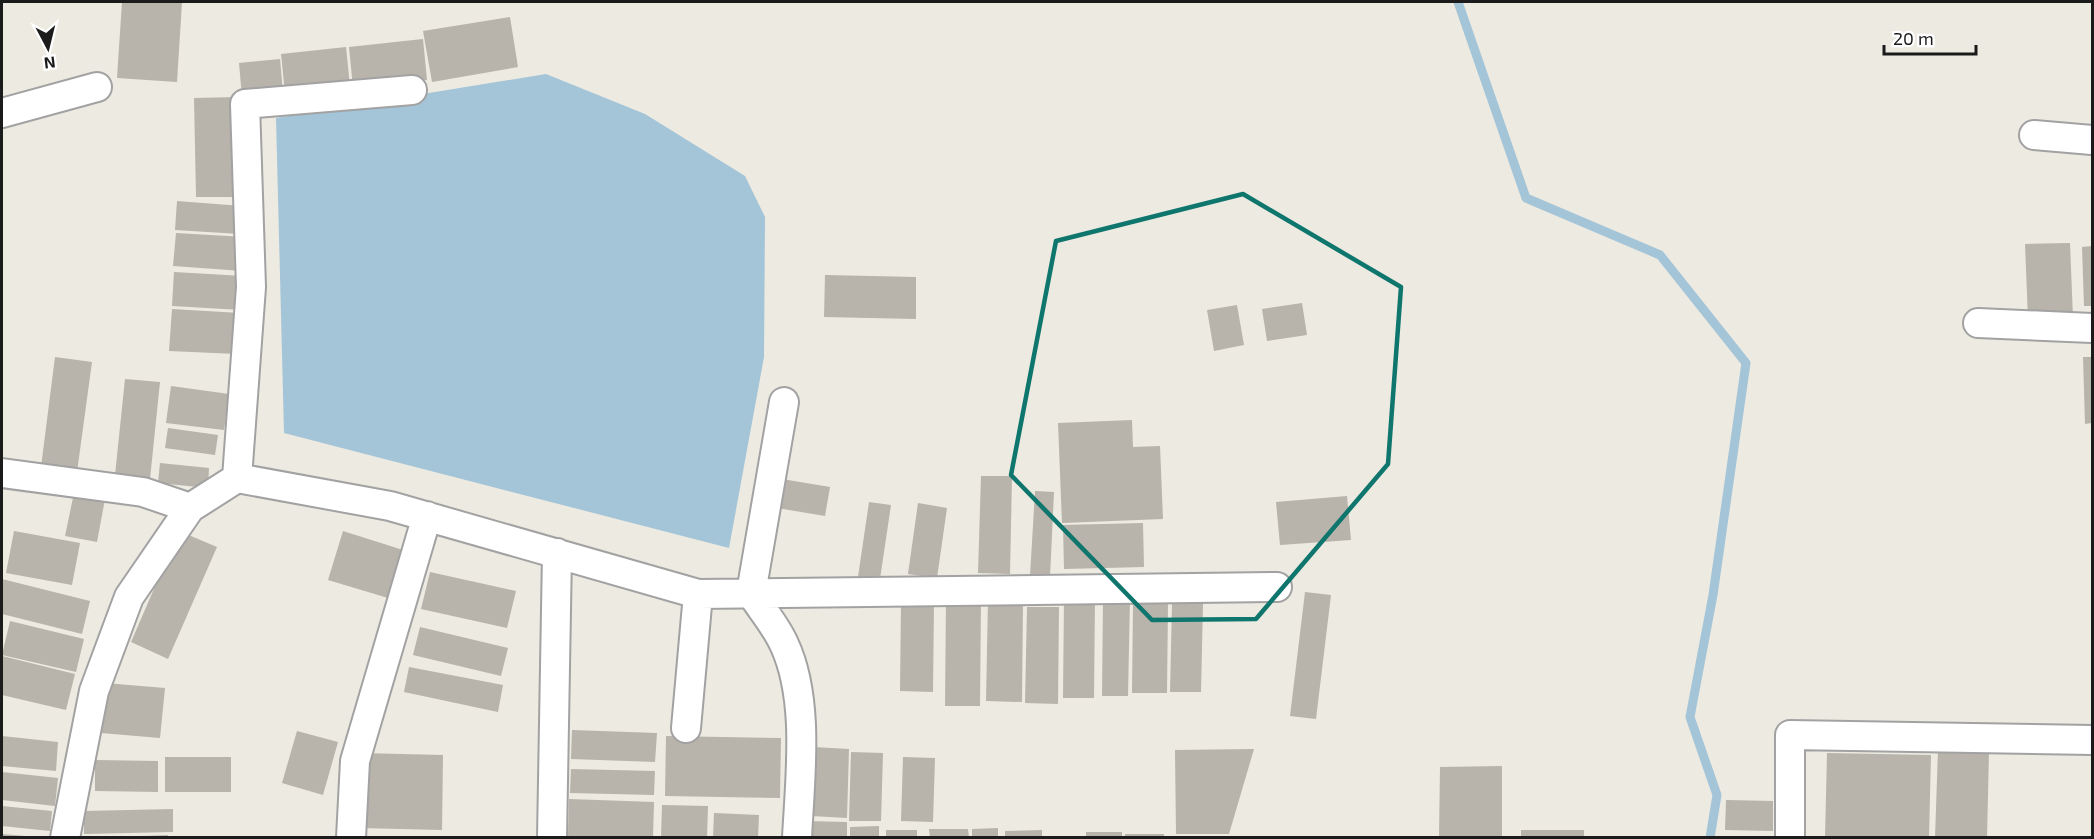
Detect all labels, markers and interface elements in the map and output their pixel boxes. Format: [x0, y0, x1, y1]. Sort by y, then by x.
north arrow [18, 18, 78, 78]
scale bar [1884, 18, 1976, 56]
text: 20 m [1893, 27, 1934, 49]
text: N [43, 53, 57, 74]

